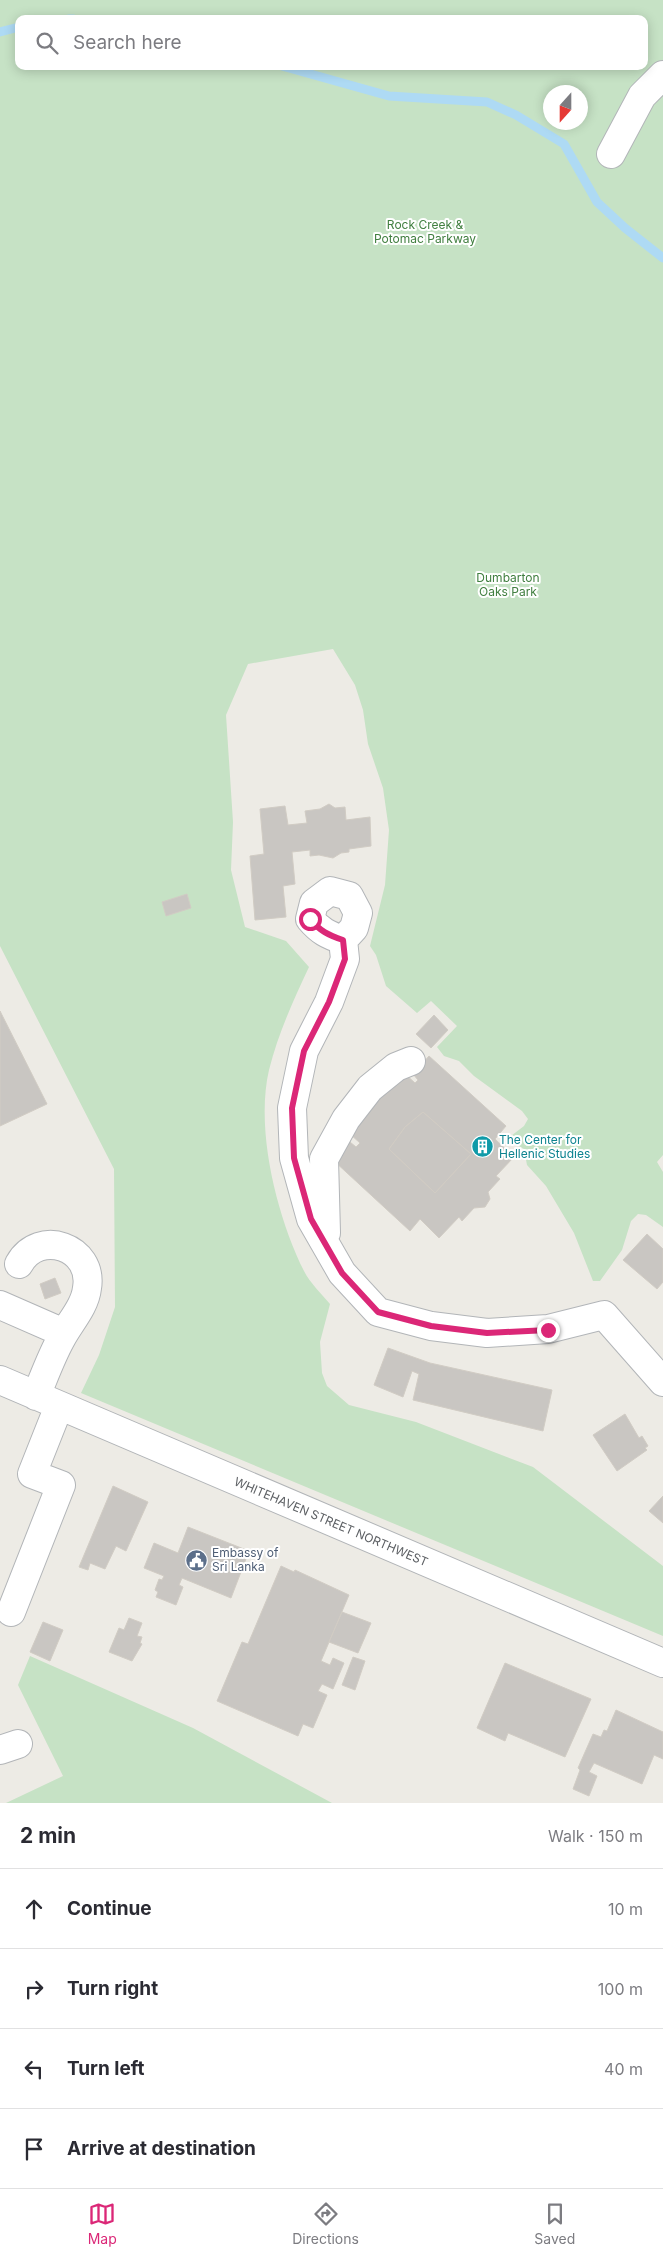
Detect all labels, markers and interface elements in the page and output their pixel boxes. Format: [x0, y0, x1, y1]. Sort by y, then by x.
search box [15, 15, 648, 70]
icon: search [33, 29, 61, 57]
text: Search here [73, 31, 182, 54]
north arrow [543, 85, 588, 130]
park label: Rock Creek & Potomac Parkway [374, 217, 476, 246]
park label: Dumbarton Oaks Park [476, 570, 540, 599]
route start [299, 908, 322, 931]
place label: The Center for Hellenic Studies [499, 1132, 590, 1161]
building icon: The Center for Hellenic Studies [471, 1135, 495, 1159]
route end [537, 1319, 560, 1342]
street label: WHITEHAVEN STREET NORTHWEST [232, 1474, 431, 1569]
place label: Embassy of Sri Lanka [212, 1545, 279, 1574]
public building icon: Embassy of Sri Lanka [184, 1548, 208, 1572]
text: 2 min [20, 1823, 76, 1848]
text: Walk · 150 m [548, 1826, 643, 1846]
icon: ahead [20, 1895, 48, 1923]
text: Continue [67, 1897, 152, 1920]
text: 10 m [608, 1899, 643, 1919]
icon: right [20, 1975, 48, 2003]
text: Turn right [67, 1977, 158, 2000]
text: 100 m [598, 1979, 643, 1999]
icon: left [20, 2055, 48, 2083]
text: Turn left [67, 2057, 145, 2080]
text: 40 m [604, 2059, 643, 2079]
icon: arrive [20, 2135, 48, 2163]
text: Arrive at destination [67, 2137, 256, 2160]
tab: Map [88, 2200, 117, 2247]
tab: Directions [292, 2200, 359, 2247]
tab: Saved [534, 2200, 575, 2247]

